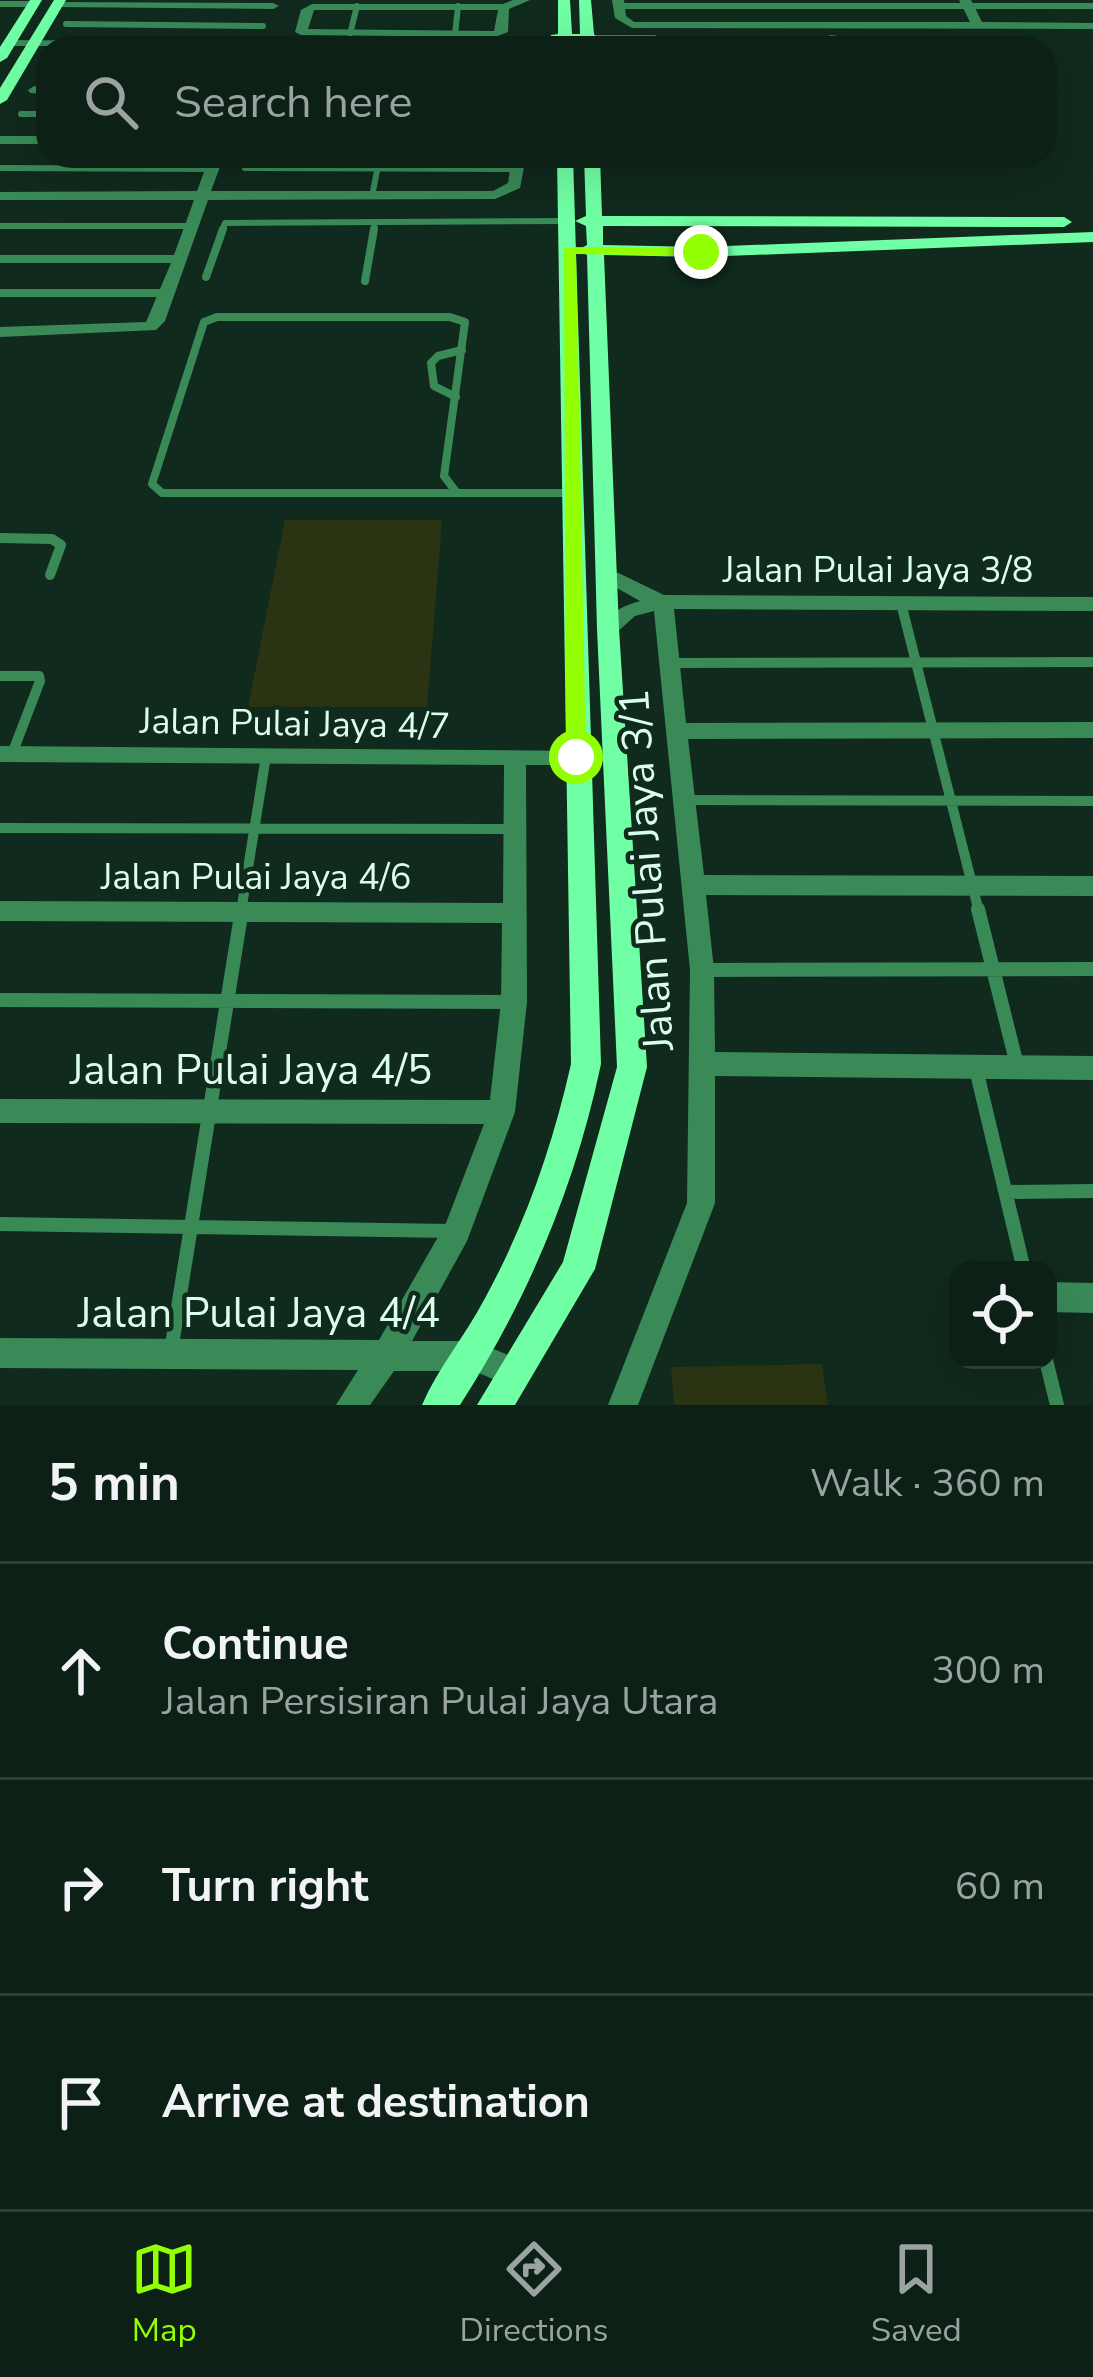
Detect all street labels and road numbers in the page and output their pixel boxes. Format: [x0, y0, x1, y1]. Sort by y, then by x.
street label: Jalan Pulai Jaya 3/8 [722, 546, 1033, 595]
street label: Jalan Pulai Jaya 3/1 [606, 687, 688, 1054]
street label: Jalan Pulai Jaya 4/7 [138, 697, 451, 751]
street label: Jalan Pulai Jaya 4/6 [100, 853, 411, 902]
street label: Jalan Pulai Jaya 4/5 [69, 1042, 432, 1099]
street label: Jalan Pulai Jaya 4/4 [77, 1285, 440, 1342]

